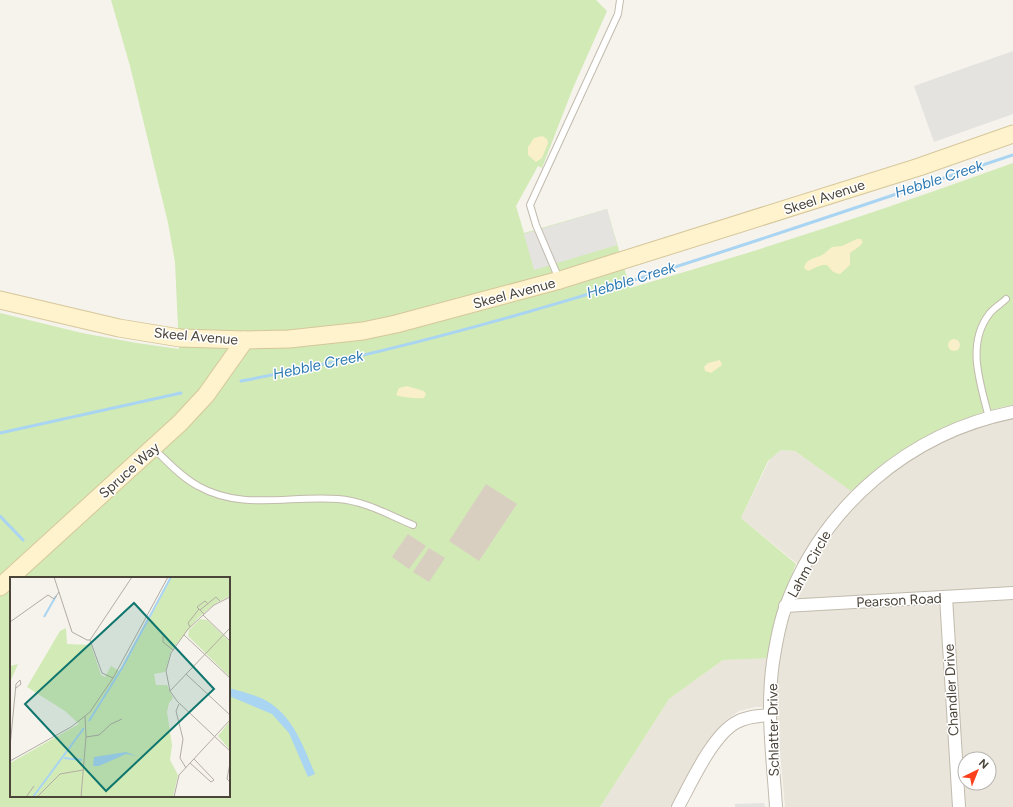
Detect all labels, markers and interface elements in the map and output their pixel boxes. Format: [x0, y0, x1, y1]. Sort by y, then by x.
water label: Hebble Creek [892, 156, 986, 202]
street label: Skeel Avenue [781, 176, 867, 219]
water label: Hebble Creek [584, 258, 678, 302]
street label: Skeel Avenue [471, 274, 557, 313]
street label: Skeel Avenue [153, 324, 239, 349]
water label: Hebble Creek [271, 346, 366, 383]
street label: Spruce Way [96, 438, 163, 502]
street label: Lahm Circle [784, 527, 835, 601]
inset map [10, 577, 230, 797]
street label: Pearson Road [856, 590, 942, 611]
street label: Chandler Drive [941, 643, 962, 737]
street label: Schlatter Drive [764, 683, 783, 777]
north arrow [957, 751, 997, 791]
text: N [976, 756, 991, 772]

